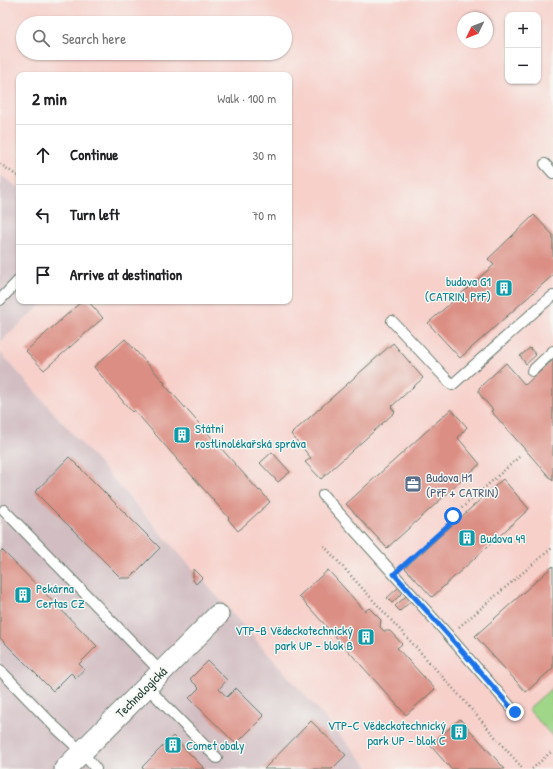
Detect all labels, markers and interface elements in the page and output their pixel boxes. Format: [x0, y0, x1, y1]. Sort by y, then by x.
north arrow [457, 12, 493, 48]
map controls [505, 12, 541, 84]
button: + [505, 12, 541, 48]
search box [16, 16, 292, 60]
icon: search [30, 27, 52, 49]
text: Search here [62, 28, 126, 49]
button: − [505, 48, 541, 84]
text: 2 min [32, 87, 67, 110]
text: Walk · 100 m [217, 89, 276, 107]
icon: ahead [32, 144, 54, 166]
text: Continue [70, 144, 118, 165]
text: 30 m [253, 146, 276, 164]
icon: left [32, 204, 54, 226]
text: Turn left [70, 204, 120, 225]
text: 70 m [252, 206, 276, 224]
icon: arrive [32, 264, 54, 286]
text: Arrive at destination [70, 264, 182, 285]
place label: budova G1 (CATRIN, PřF) [425, 272, 491, 305]
building icon: budova G1 (CATRIN, PřF) [494, 278, 514, 298]
place label: Státní rostlinolékařská správa [195, 419, 306, 452]
building icon: Státní rostlinolékařská správa [172, 425, 192, 445]
place label: Budova H1 (PřF + CATRIN) [426, 468, 499, 501]
office icon: Budova H1 (PřF + CATRIN) [403, 474, 423, 494]
route start [444, 507, 462, 525]
building icon: Budova 49 [457, 528, 477, 548]
place label: Budova 49 [480, 529, 525, 547]
place label: Pekárna Certas CZ [36, 579, 85, 612]
building icon: Pekárna Certas CZ [13, 585, 33, 605]
place label: VTP-B Vědeckotechnický park UP – blok B [235, 621, 353, 654]
building icon: VTP-B Vědeckotechnický park UP – blok B [356, 627, 376, 647]
street label: Technologická [111, 662, 171, 722]
route end [506, 703, 524, 721]
place label: VTP-C Vědeckotechnický park UP – blok C [328, 716, 446, 749]
building icon: VTP-C Vědeckotechnický park UP – blok C [449, 722, 469, 742]
building icon: Comet obaly [163, 735, 183, 755]
place label: Comet obaly [186, 736, 245, 754]

